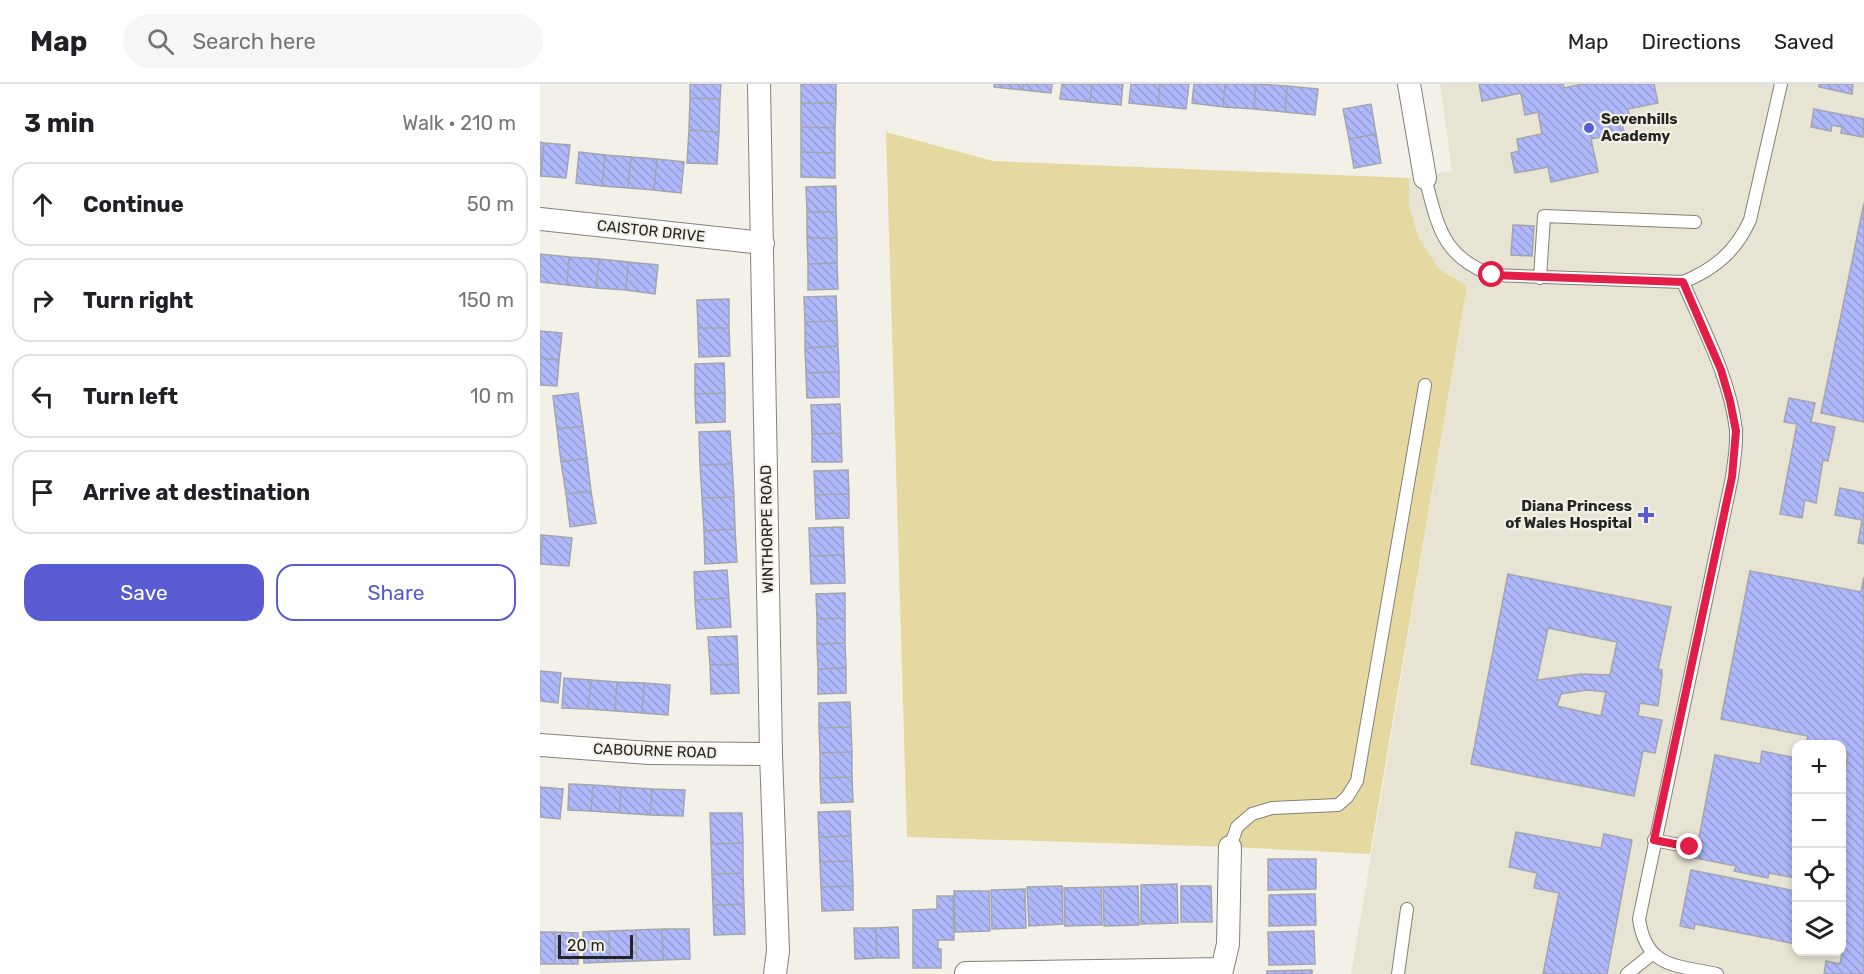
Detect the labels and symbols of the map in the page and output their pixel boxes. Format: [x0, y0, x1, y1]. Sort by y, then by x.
place label: Sevenhills Academy [1601, 110, 1678, 145]
marker: Sevenhills Academy [1582, 121, 1596, 135]
street label: CAISTOR DRIVE [596, 216, 706, 246]
route start [1478, 261, 1504, 287]
street label: WINTHORPE ROAD [757, 465, 777, 593]
place label: Diana Princess of Wales Hospital [1505, 497, 1632, 532]
marker: Diana Princess of Wales Hospital [1637, 506, 1655, 524]
street label: CABOURNE ROAD [593, 740, 717, 762]
route end [1676, 833, 1702, 859]
scale bar [558, 932, 633, 960]

